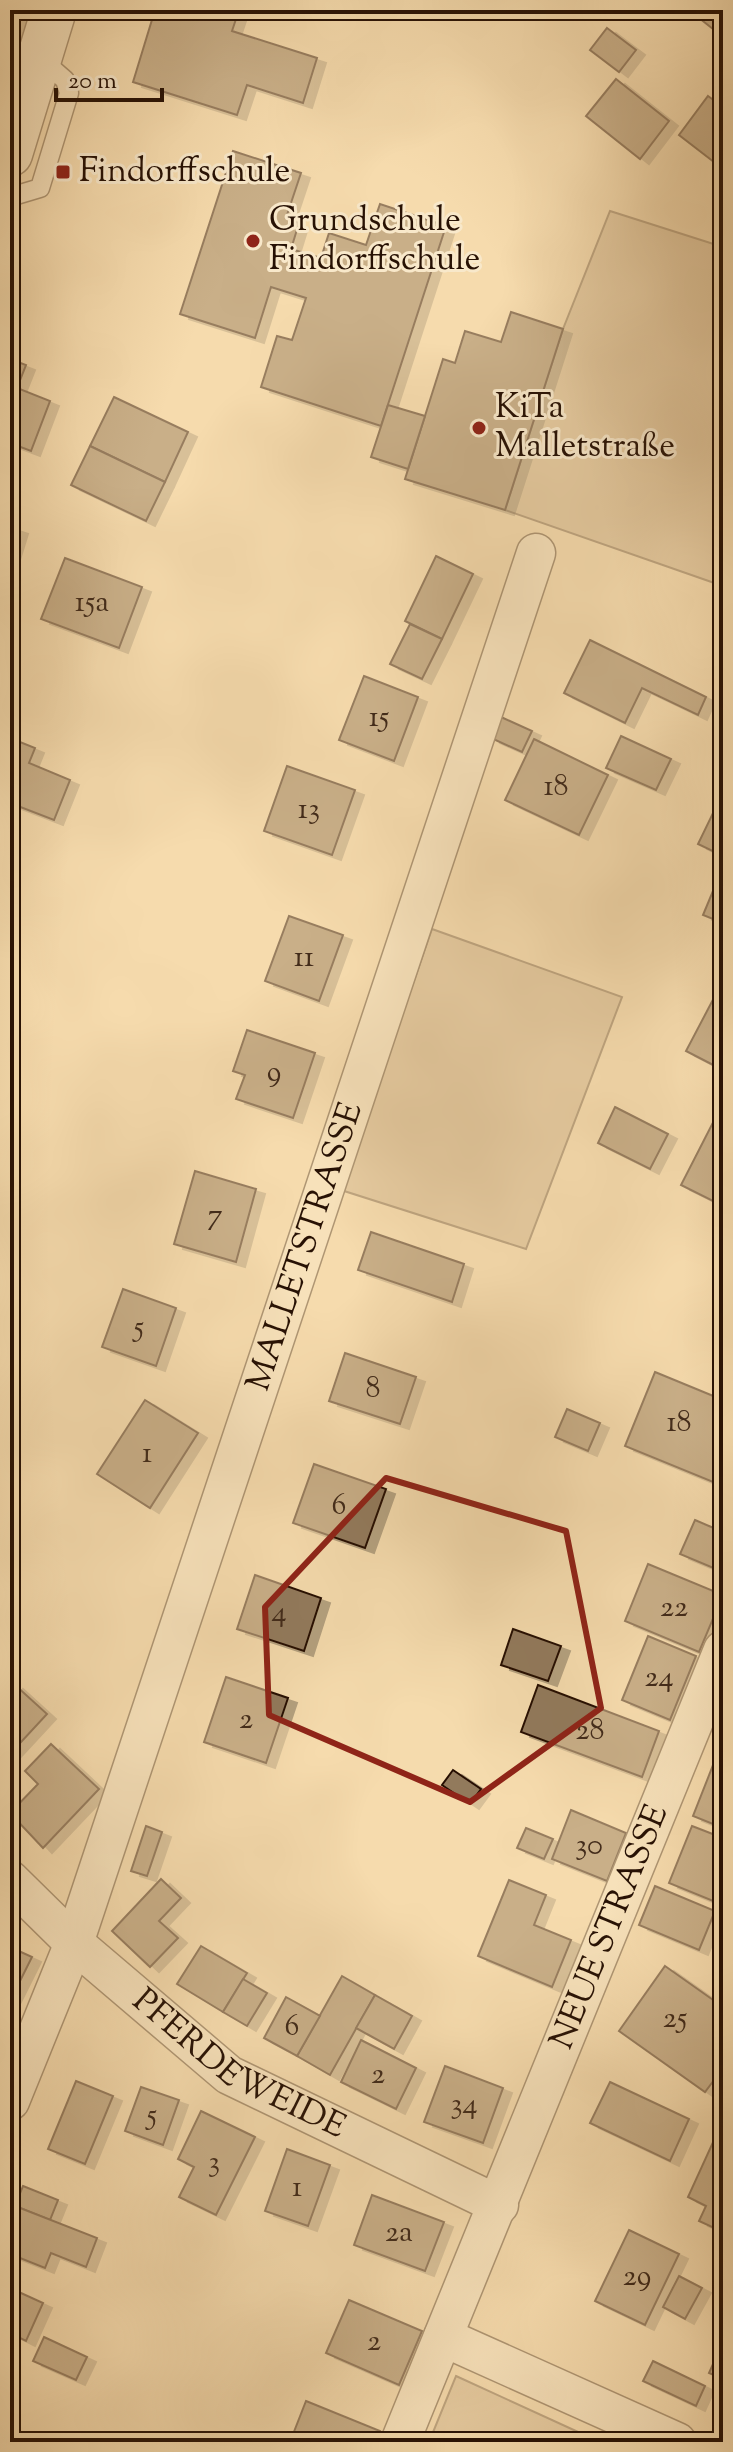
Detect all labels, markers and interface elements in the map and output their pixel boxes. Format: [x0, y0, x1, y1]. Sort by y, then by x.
scale bar [56, 52, 162, 102]
text: 20 m [68, 65, 117, 99]
place label: Findorffschule [79, 148, 290, 197]
marker: Findorffschule [54, 163, 72, 181]
place label: Grundschule Findorffschule [269, 197, 480, 285]
marker: Grundschule Findorffschule [244, 232, 262, 250]
place label: KiTa Malletstraße [495, 384, 675, 472]
marker: KiTa Malletstraße [470, 419, 488, 437]
house number: 15a [75, 582, 109, 625]
house number: 15 [369, 697, 389, 740]
house number: 18 [543, 766, 569, 809]
house number: 13 [298, 789, 320, 832]
house number: 11 [294, 937, 314, 980]
house number: 9 [267, 1052, 281, 1095]
street label: MALLETSTRASSE [235, 1096, 376, 1398]
house number: 7 [207, 1195, 223, 1238]
house number: 5 [132, 1307, 144, 1350]
house number: 8 [366, 1368, 381, 1411]
house number: 18 [666, 1402, 692, 1445]
house number: 1 [142, 1433, 152, 1476]
house number: 6 [332, 1485, 346, 1528]
house number: 22 [660, 1587, 688, 1630]
house number: 4 [271, 1592, 287, 1635]
house number: 24 [644, 1657, 674, 1700]
house number: 2 [239, 1699, 253, 1742]
house number: 28 [575, 1710, 605, 1753]
street label: NEUE STRASSE [538, 1798, 682, 2057]
house number: 30 [575, 1825, 603, 1868]
street label: PFERDEWEIDE [121, 1978, 353, 2152]
house number: 25 [663, 1998, 687, 2041]
house number: 6 [285, 2006, 299, 2049]
house number: 2 [371, 2054, 385, 2097]
house number: 34 [450, 2084, 478, 2127]
house number: 5 [145, 2095, 157, 2138]
house number: 3 [208, 2142, 220, 2185]
house number: 1 [292, 2167, 302, 2210]
house number: 2a [385, 2212, 413, 2255]
house number: 29 [623, 2256, 651, 2299]
house number: 2 [367, 2321, 381, 2364]

